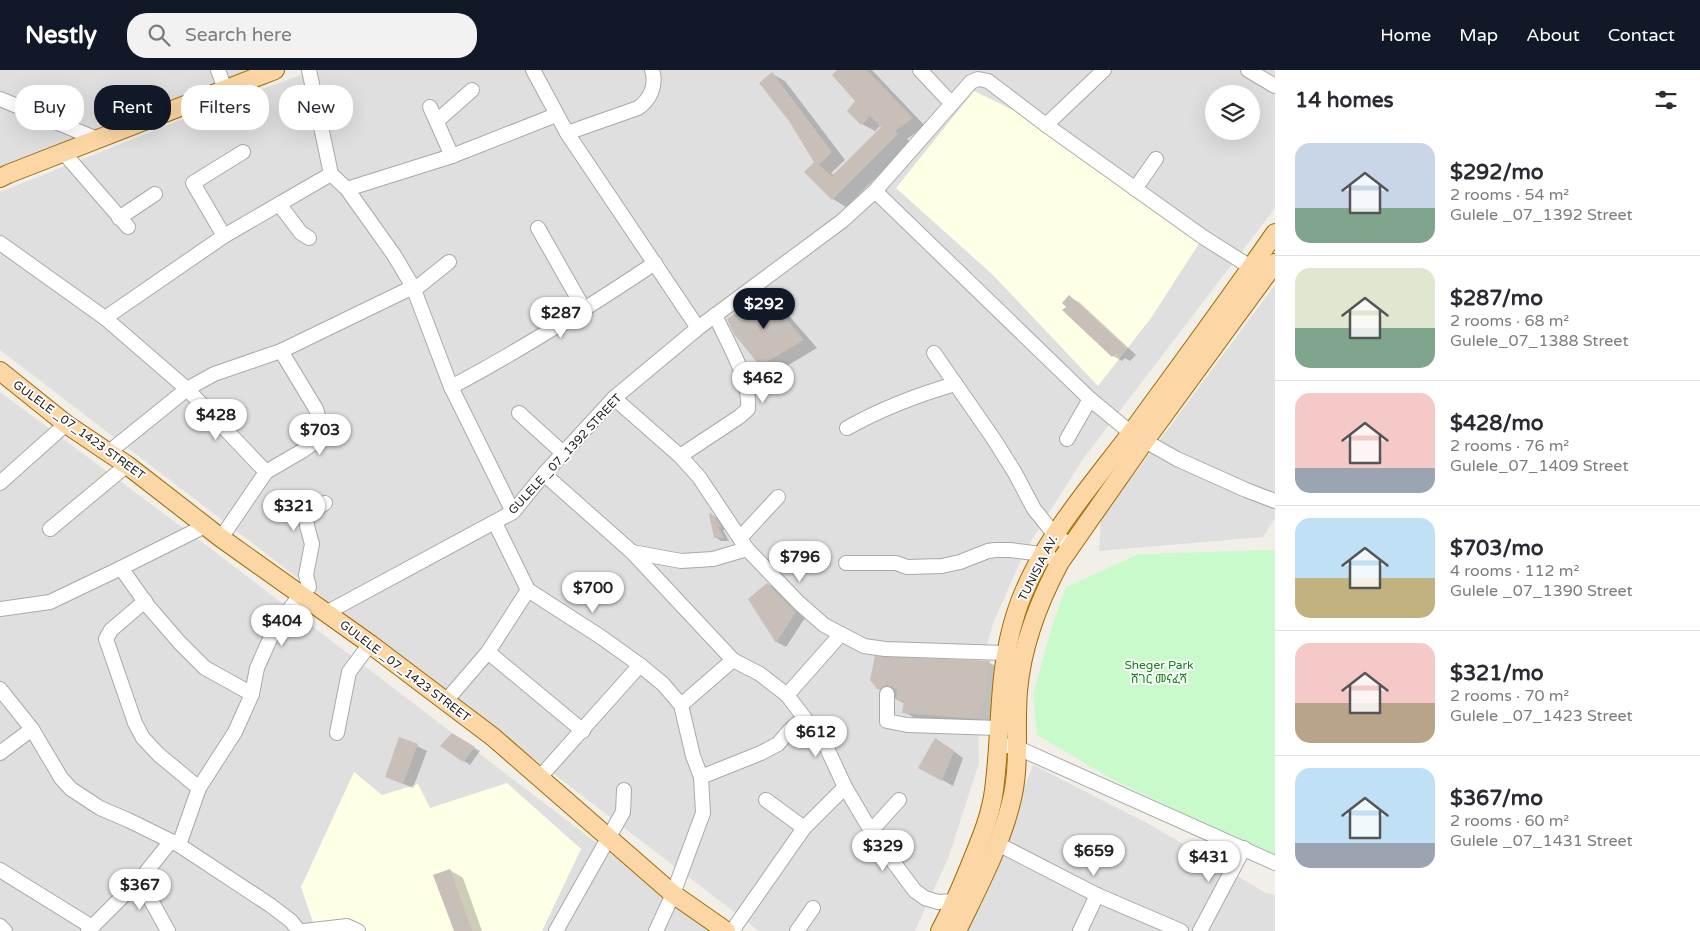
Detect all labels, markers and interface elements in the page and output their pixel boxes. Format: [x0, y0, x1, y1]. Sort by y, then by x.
search box [127, 13, 477, 58]
text: Nestly [25, 21, 97, 50]
icon: search [145, 21, 173, 49]
text: Search here [185, 24, 292, 46]
text: Home [1380, 24, 1431, 46]
text: Map [1459, 24, 1498, 46]
text: About [1526, 24, 1580, 46]
text: Contact [1608, 24, 1675, 46]
chip: Buy [15, 85, 84, 130]
chip: Rent [94, 85, 171, 130]
chip: Filters [181, 85, 269, 130]
chip: New [279, 85, 353, 130]
map controls [1205, 85, 1260, 140]
button: layers [1205, 85, 1260, 140]
icon: filters [1652, 86, 1680, 114]
text: 14 homes [1295, 88, 1394, 113]
text: $292/mo [1450, 160, 1544, 185]
icon: home [1335, 163, 1395, 223]
text: 2 rooms · 54 m² [1450, 185, 1569, 205]
text: Gulele _07_1392 Street [1450, 205, 1633, 225]
text: $287/mo [1450, 286, 1543, 311]
pin: $292 [734, 288, 794, 330]
icon: home [1335, 288, 1395, 348]
text: $292 [744, 294, 784, 314]
pin: $287 [531, 296, 591, 339]
text: $287 [541, 303, 581, 323]
text: 2 rooms · 68 m² [1450, 311, 1569, 331]
text: Gulele_07_1388 Street [1450, 331, 1629, 351]
pin: $462 [733, 362, 793, 404]
text: $462 [743, 368, 783, 388]
street label: GULELE _07_1423 STREET [10, 377, 148, 483]
street label: GULELE _07_1392 STREET [505, 390, 625, 517]
pin: $428 [186, 398, 246, 441]
text: $428 [196, 405, 236, 425]
text: $428/mo [1450, 411, 1544, 436]
icon: home [1335, 413, 1395, 473]
pin: $703 [290, 414, 350, 456]
text: $703 [300, 420, 340, 440]
text: 2 rooms · 76 m² [1450, 436, 1569, 456]
text: Gulele_07_1409 Street [1450, 456, 1629, 476]
pin: $321 [264, 490, 324, 532]
text: $321 [274, 496, 314, 516]
street label: TUNISIA AV. [1016, 533, 1060, 603]
text: $703/mo [1450, 536, 1544, 561]
icon: home [1335, 538, 1395, 598]
pin: $796 [770, 540, 830, 583]
text: $796 [780, 547, 820, 567]
text: 4 rooms · 112 m² [1450, 561, 1579, 581]
pin: $700 [563, 572, 623, 614]
text: $700 [573, 578, 613, 598]
text: Gulele _07_1390 Street [1450, 581, 1633, 601]
pin: $404 [252, 604, 312, 647]
text: $404 [262, 611, 302, 631]
street label: GULELE _07_1423 STREET [337, 617, 473, 725]
park label: Sheger Park ሸገር መናፈሻ [1124, 658, 1194, 686]
text: $321/mo [1450, 661, 1544, 686]
icon: home [1335, 663, 1395, 723]
text: 2 rooms · 70 m² [1450, 686, 1569, 706]
text: Gulele _07_1423 Street [1450, 706, 1633, 726]
pin: $612 [786, 716, 846, 758]
text: $612 [796, 722, 836, 742]
text: $367/mo [1450, 786, 1543, 811]
icon: home [1335, 788, 1395, 848]
text: 2 rooms · 60 m² [1450, 811, 1569, 831]
pin: $329 [853, 830, 913, 872]
text: Gulele _07_1431 Street [1450, 831, 1633, 851]
pin: $659 [1064, 834, 1124, 877]
text: $329 [863, 836, 903, 856]
pin: $431 [1179, 840, 1239, 883]
text: $659 [1074, 841, 1114, 861]
text: $431 [1189, 847, 1229, 867]
pin: $367 [110, 868, 170, 911]
text: $367 [120, 875, 160, 895]

